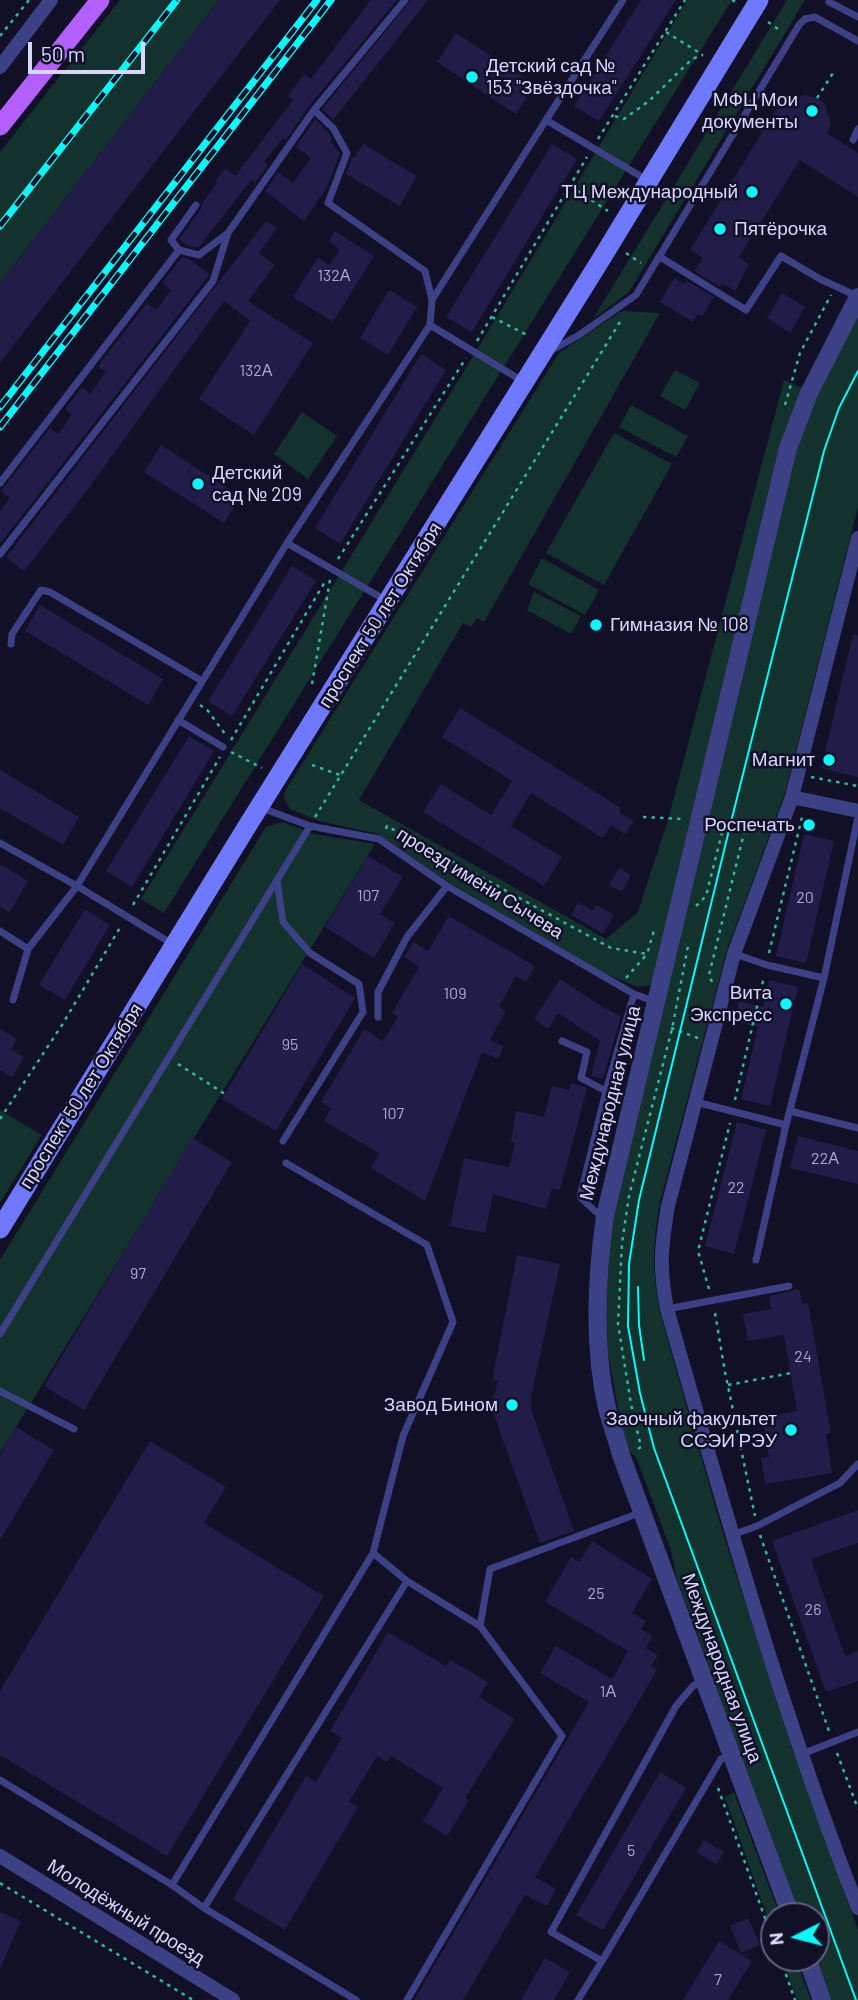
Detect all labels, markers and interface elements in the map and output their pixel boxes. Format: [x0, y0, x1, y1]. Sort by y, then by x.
scale bar [32, 28, 149, 72]
text: 50 m [41, 41, 85, 66]
place label: Детский сад № 153 "Звёздочка" [486, 55, 617, 99]
marker: Детский сад № 153 "Звёздочка" [464, 69, 480, 85]
place label: МФЦ Мои документы [702, 89, 798, 133]
marker: МФЦ Мои документы [804, 103, 820, 119]
place label: ТЦ Международный [561, 181, 738, 203]
marker: ТЦ Международный [744, 184, 760, 200]
place label: Пятёрочка [734, 218, 827, 240]
marker: Пятёрочка [712, 221, 728, 237]
house number: 132А [317, 266, 351, 286]
house number: 132А [239, 361, 273, 381]
place label: Детский сад № 209 [212, 462, 302, 506]
marker: Детский сад № 209 [190, 476, 206, 492]
street label: проспект 50 лет Октября [314, 518, 446, 712]
place label: Гимназия № 108 [610, 614, 749, 636]
marker: Гимназия № 108 [588, 617, 604, 633]
place label: Магнит [752, 749, 815, 771]
marker: Магнит [821, 752, 837, 768]
place label: Роспечать [704, 814, 795, 836]
marker: Роспечать [801, 817, 817, 833]
street label: проезд имени Сычева [392, 822, 568, 944]
house number: 107 [357, 886, 379, 906]
house number: 20 [796, 888, 814, 908]
place label: Вита Экспресс [690, 982, 772, 1026]
house number: 109 [444, 984, 466, 1004]
marker: Вита Экспресс [778, 996, 794, 1012]
street label: проспект 50 лет Октября [15, 999, 147, 1193]
street label: Международная улица [575, 1003, 645, 1203]
house number: 95 [282, 1035, 298, 1055]
house number: 107 [382, 1104, 404, 1124]
house number: 22А [811, 1149, 839, 1169]
house number: 22 [727, 1178, 745, 1198]
house number: 97 [130, 1264, 146, 1284]
house number: 24 [794, 1347, 812, 1367]
place label: Завод Бином [384, 1394, 498, 1416]
marker: Завод Бином [504, 1397, 520, 1413]
place label: Заочный факультет ССЭИ РЭУ [606, 1408, 777, 1452]
marker: Заочный факультет ССЭИ РЭУ [783, 1422, 799, 1438]
street label: Международная улица [677, 1570, 767, 1766]
house number: 25 [588, 1584, 604, 1604]
house number: 26 [805, 1600, 821, 1620]
house number: 1А [600, 1682, 616, 1702]
house number: 5 [627, 1841, 635, 1861]
street label: Молодёжный проезд [43, 1854, 209, 1970]
north arrow [760, 1902, 830, 1972]
text: N [764, 1932, 788, 1947]
house number: 7 [714, 1970, 722, 1990]

